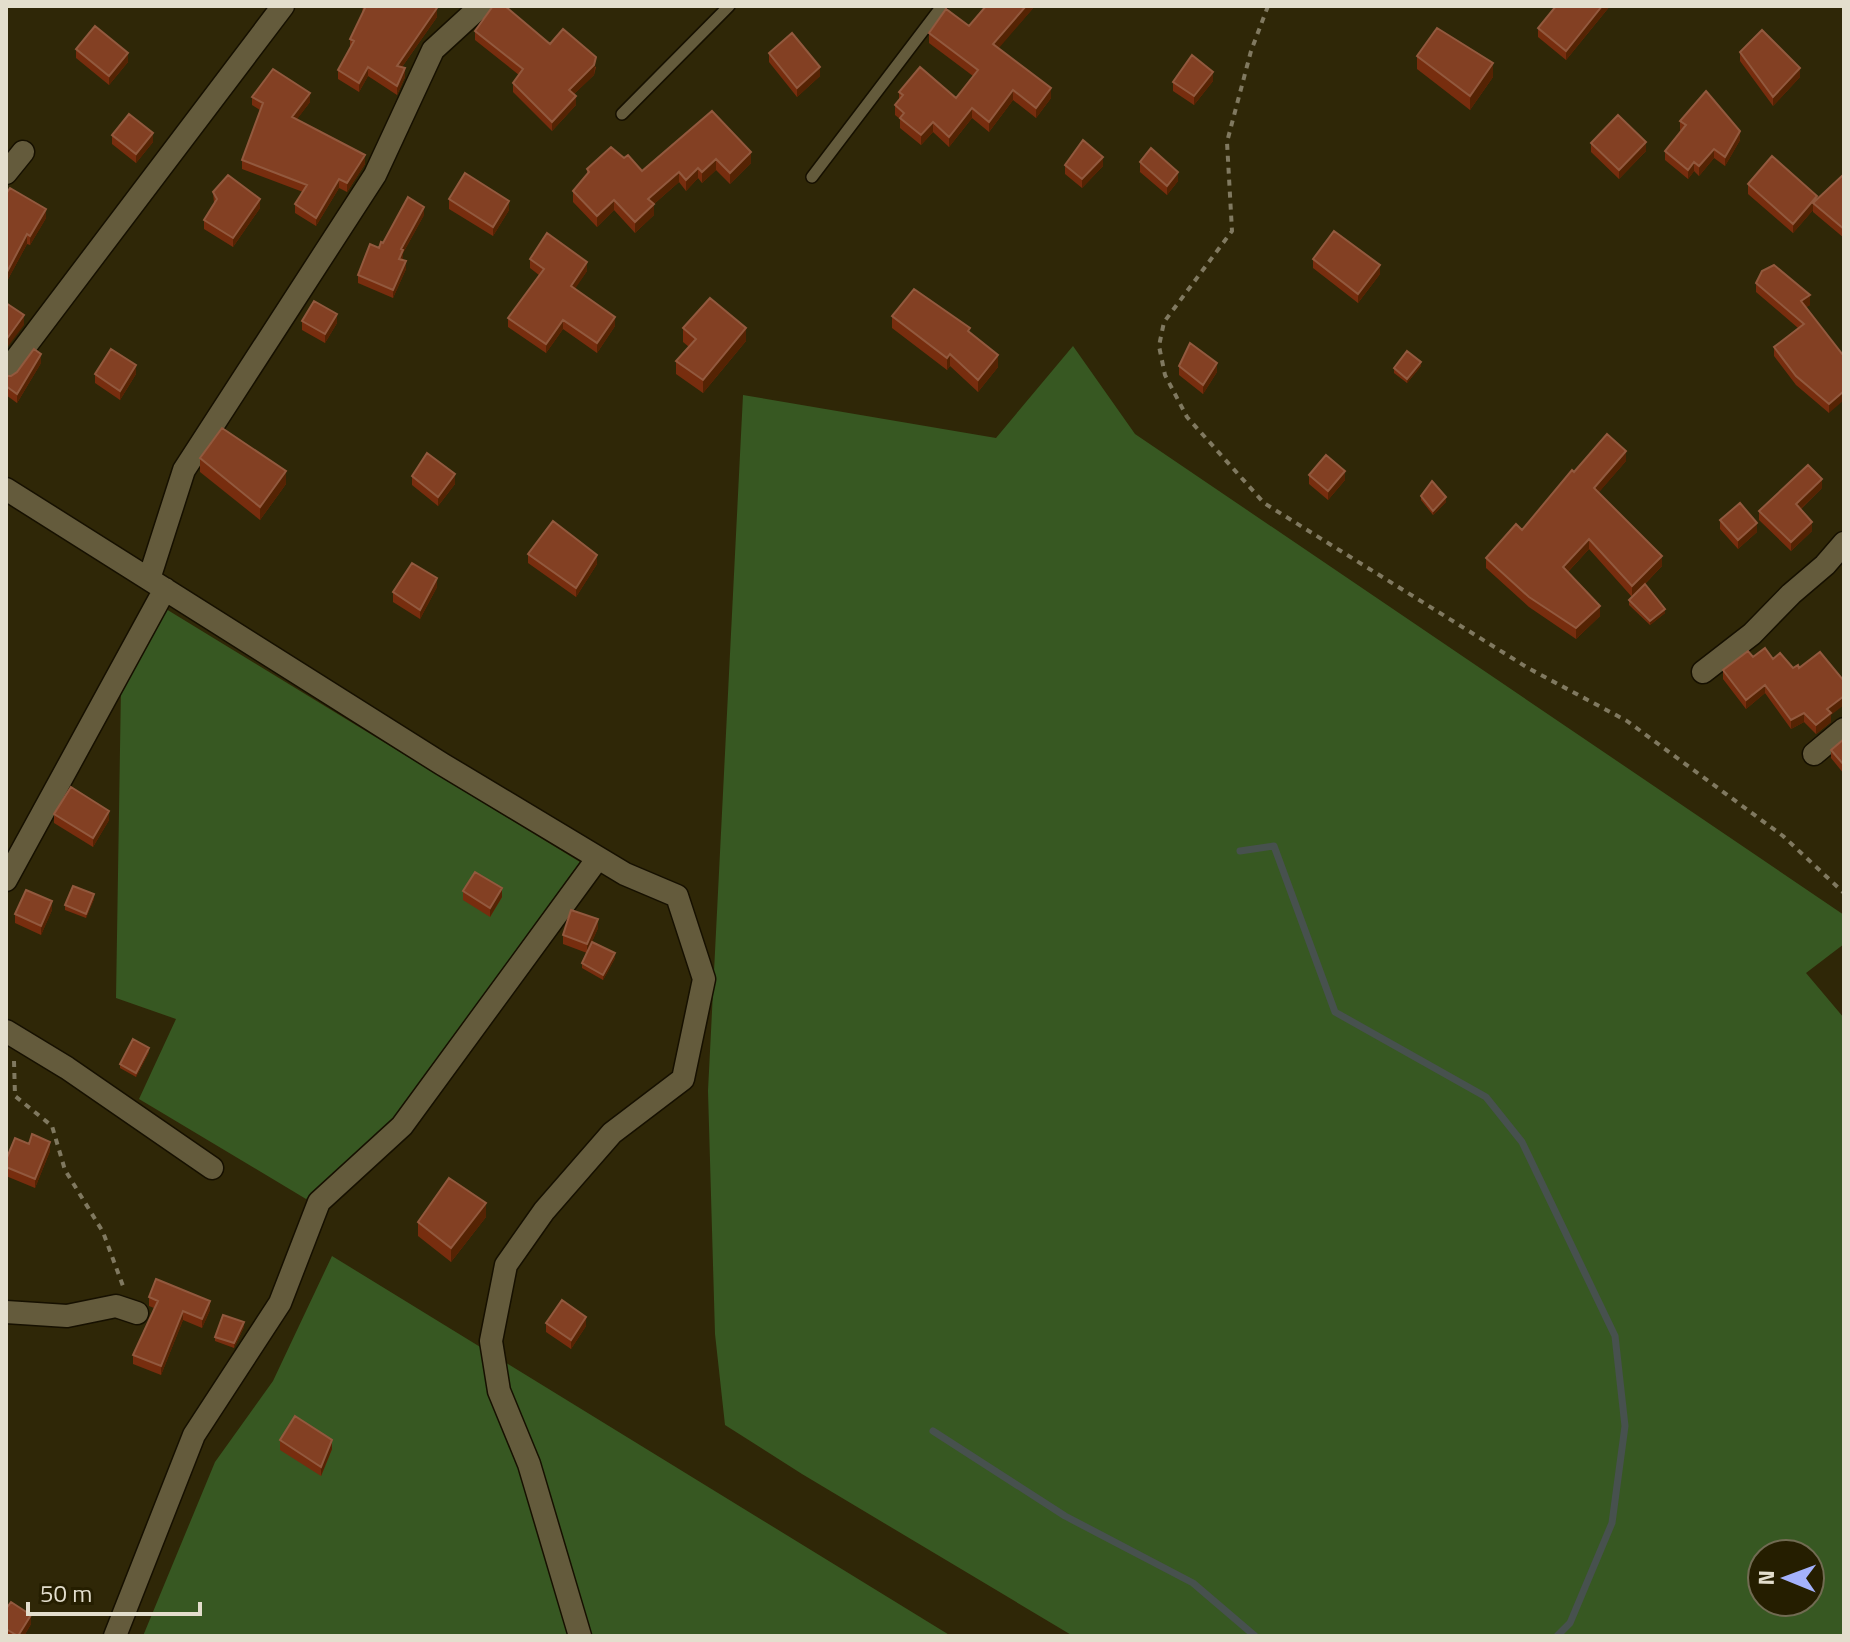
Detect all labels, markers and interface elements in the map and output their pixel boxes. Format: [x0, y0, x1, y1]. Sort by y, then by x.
north arrow [1746, 1538, 1826, 1618]
scale bar [28, 1566, 200, 1616]
text: N [1749, 1570, 1783, 1586]
text: 50 m [40, 1575, 92, 1611]

